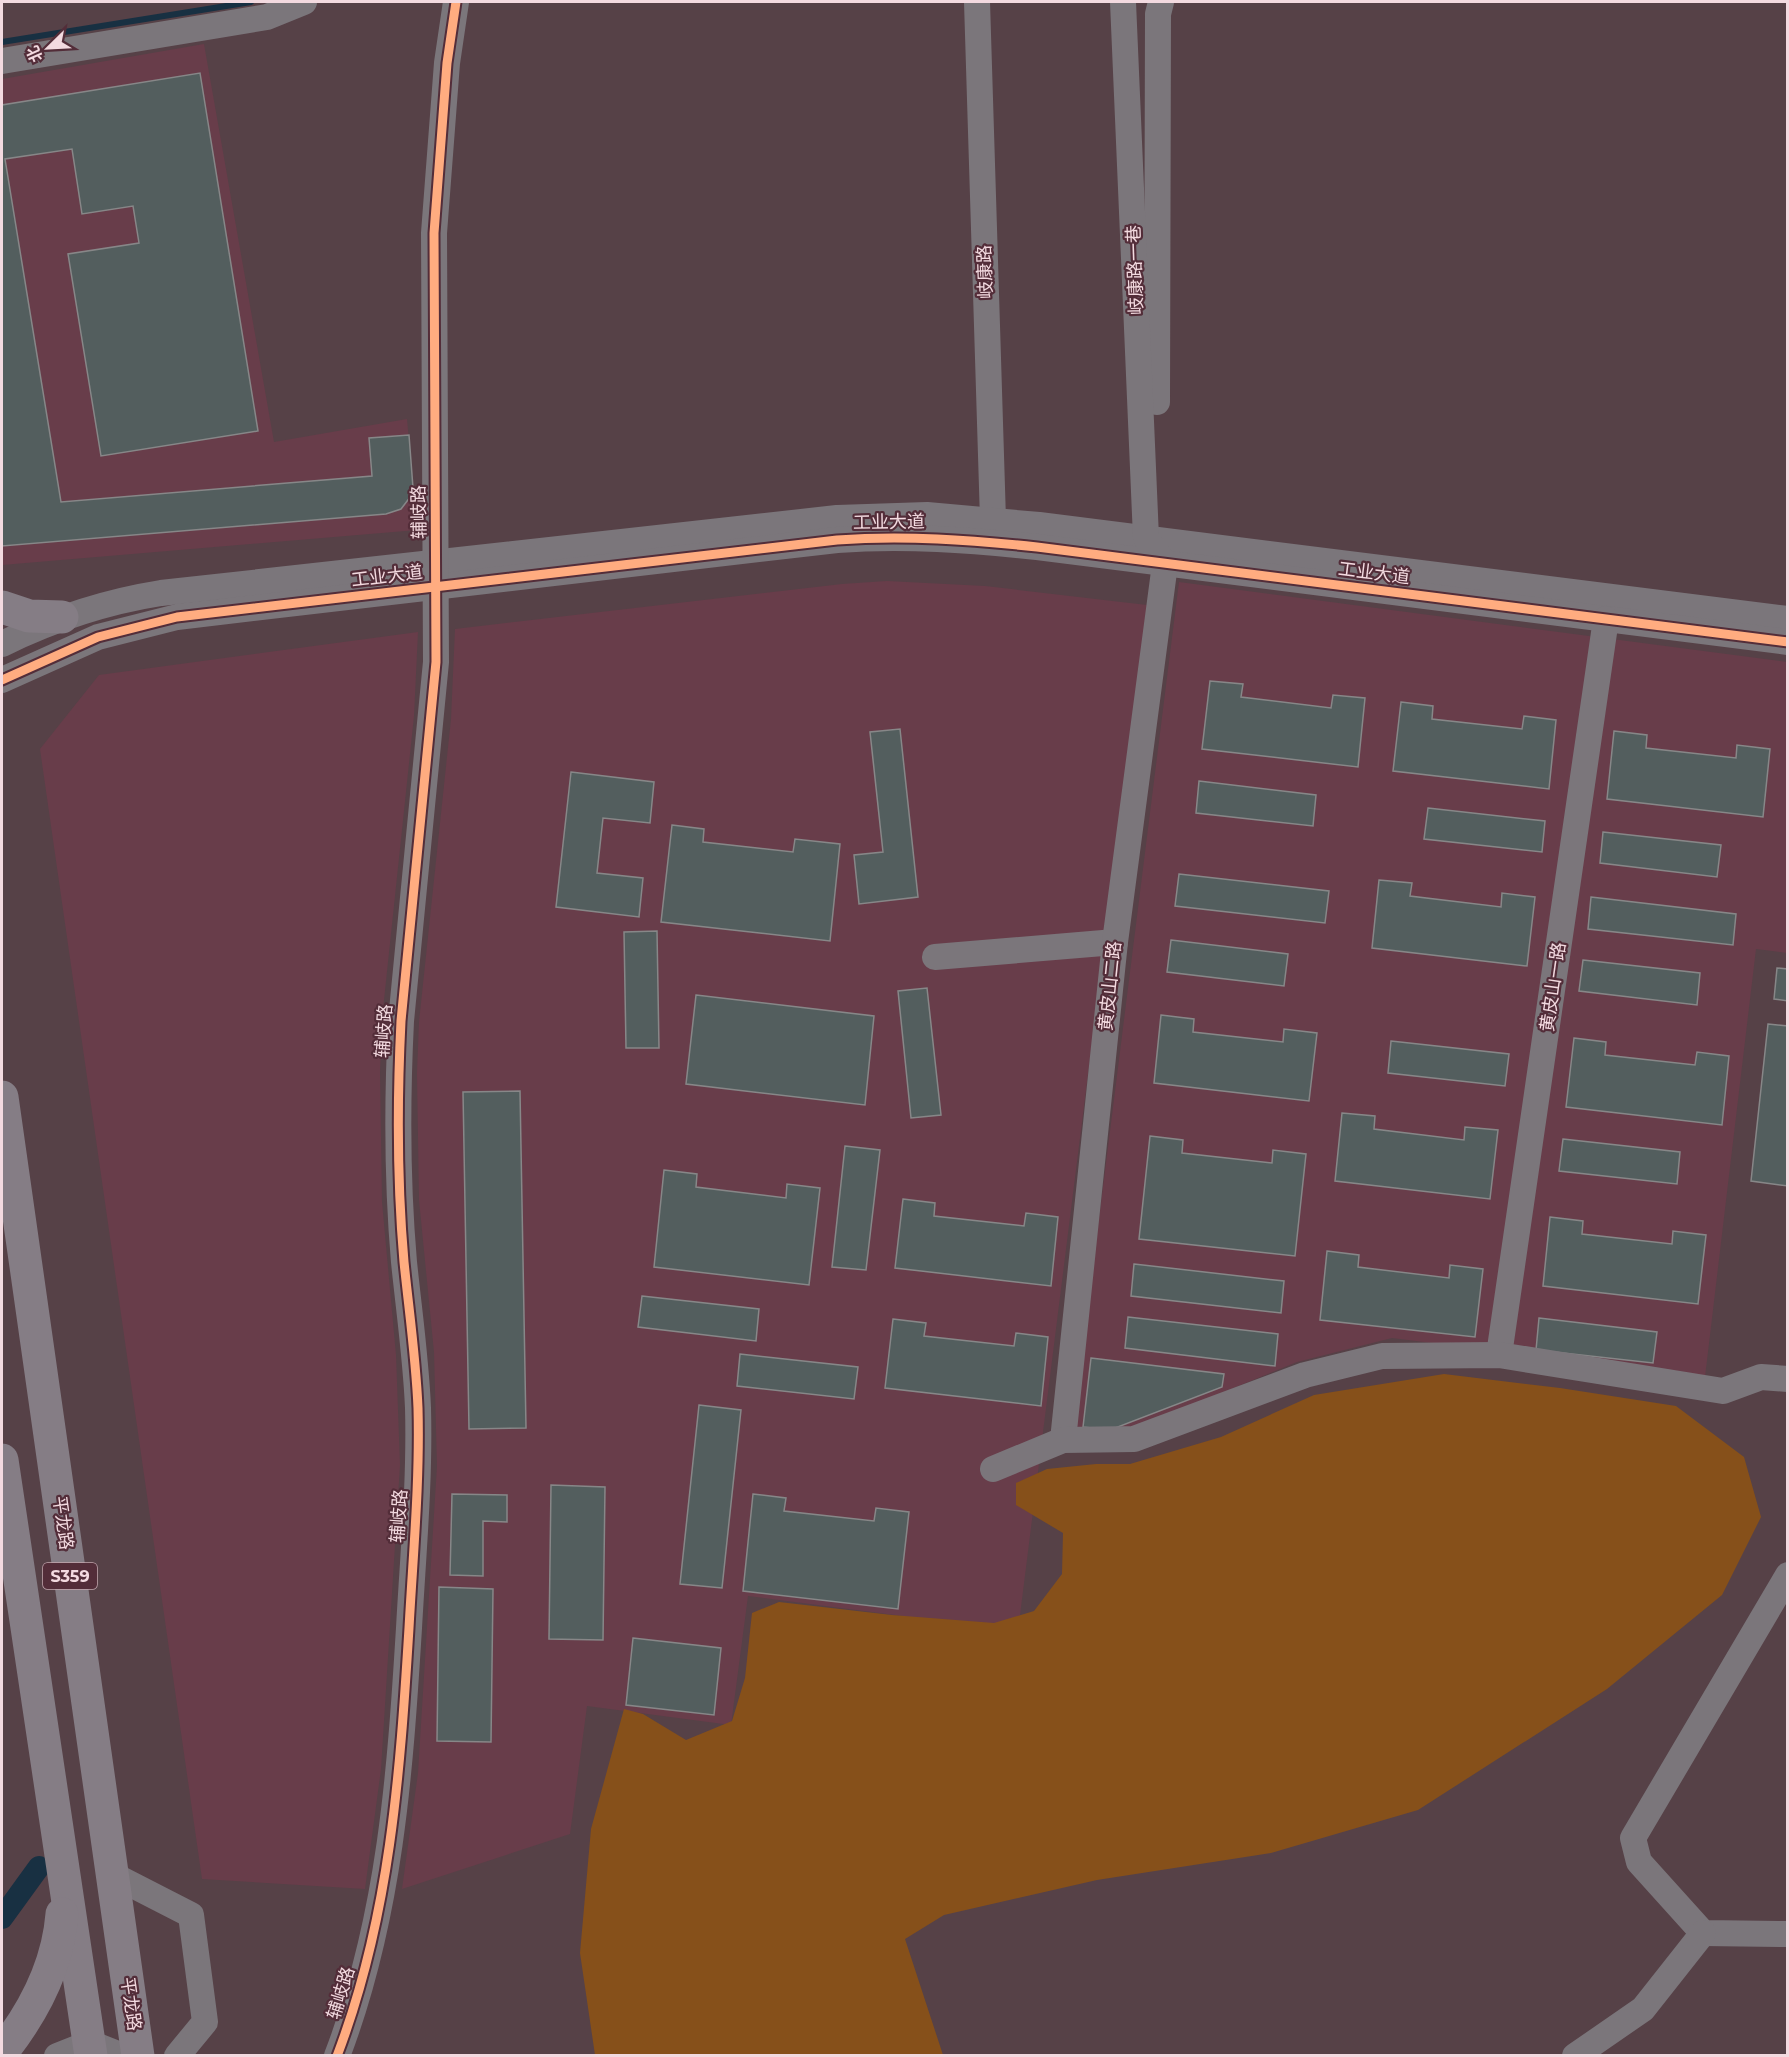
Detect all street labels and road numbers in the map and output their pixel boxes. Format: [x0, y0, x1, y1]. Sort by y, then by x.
street label: 岐康路一巷 [1122, 225, 1148, 315]
street label: 岐康路 [973, 245, 997, 299]
street label: 辅岐路 [408, 485, 430, 539]
street label: 工业大道 [853, 510, 925, 534]
street label: 工业大道 [1337, 558, 1411, 588]
street label: 工业大道 [350, 561, 424, 591]
street label: 黄皮山二路 [1094, 940, 1126, 1032]
street label: 黄皮山一路 [1536, 941, 1570, 1033]
street label: 辅岐路 [371, 1003, 397, 1059]
street label: 辅岐路 [386, 1488, 412, 1544]
street label: 平龙路 [48, 1495, 78, 1551]
road number: S359 [43, 1563, 97, 1589]
street label: 辅岐路 [323, 1964, 359, 2022]
street label: 平龙路 [116, 1976, 146, 2032]

